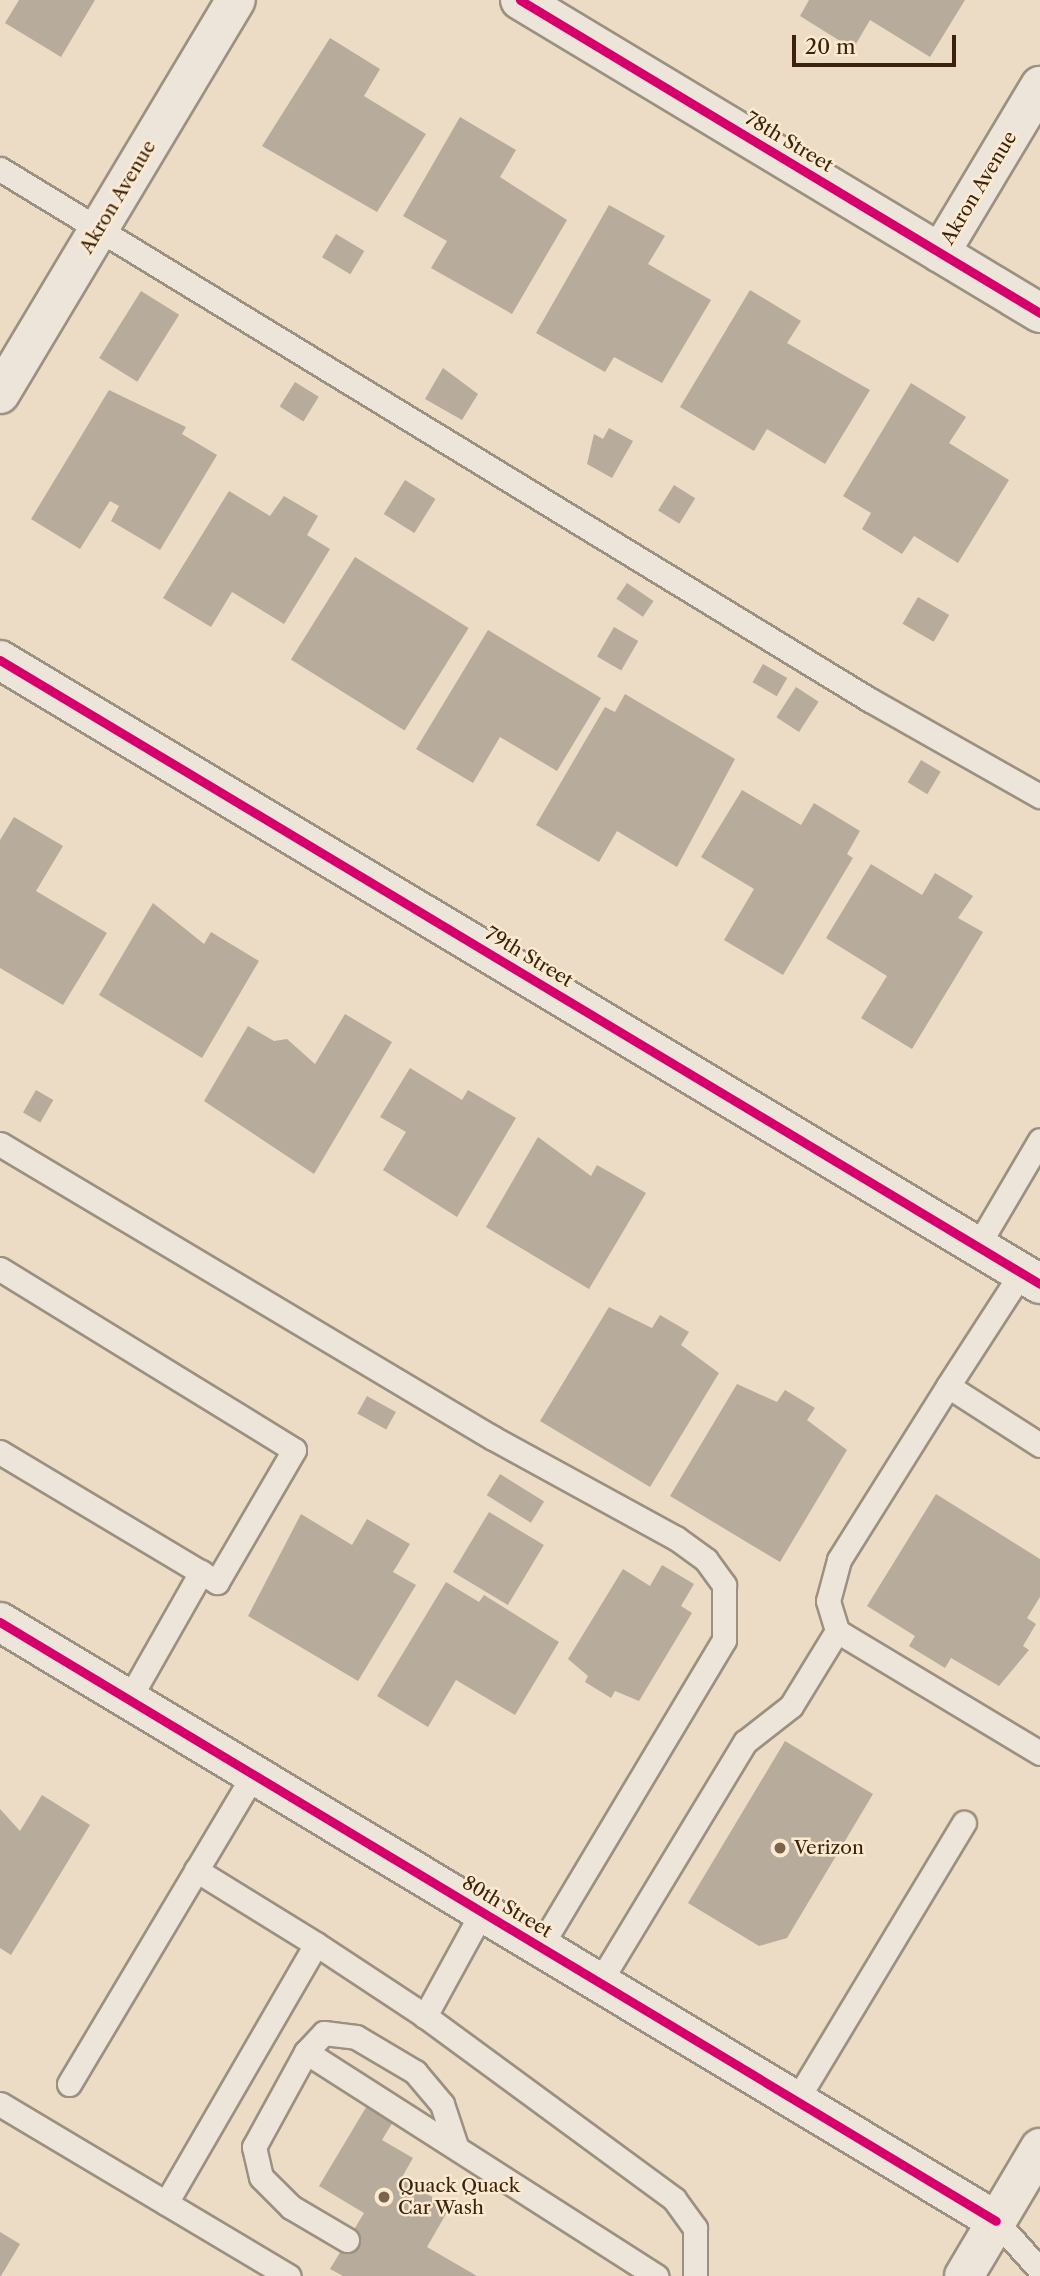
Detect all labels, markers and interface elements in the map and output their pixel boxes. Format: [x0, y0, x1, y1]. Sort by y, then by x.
scale bar [795, 21, 960, 65]
text: 20 m [805, 34, 856, 59]
street label: 78th Street [741, 107, 837, 177]
street label: Akron Avenue [936, 127, 1022, 249]
street label: Akron Avenue [75, 136, 161, 258]
street label: 79th Street [481, 922, 577, 992]
place label: Verizon [794, 1837, 864, 1859]
marker: Verizon [772, 1840, 788, 1856]
street label: 80th Street [458, 1871, 556, 1943]
place label: Quack Quack Car Wash [398, 2175, 520, 2219]
marker: Quack Quack Car Wash [376, 2189, 392, 2205]

